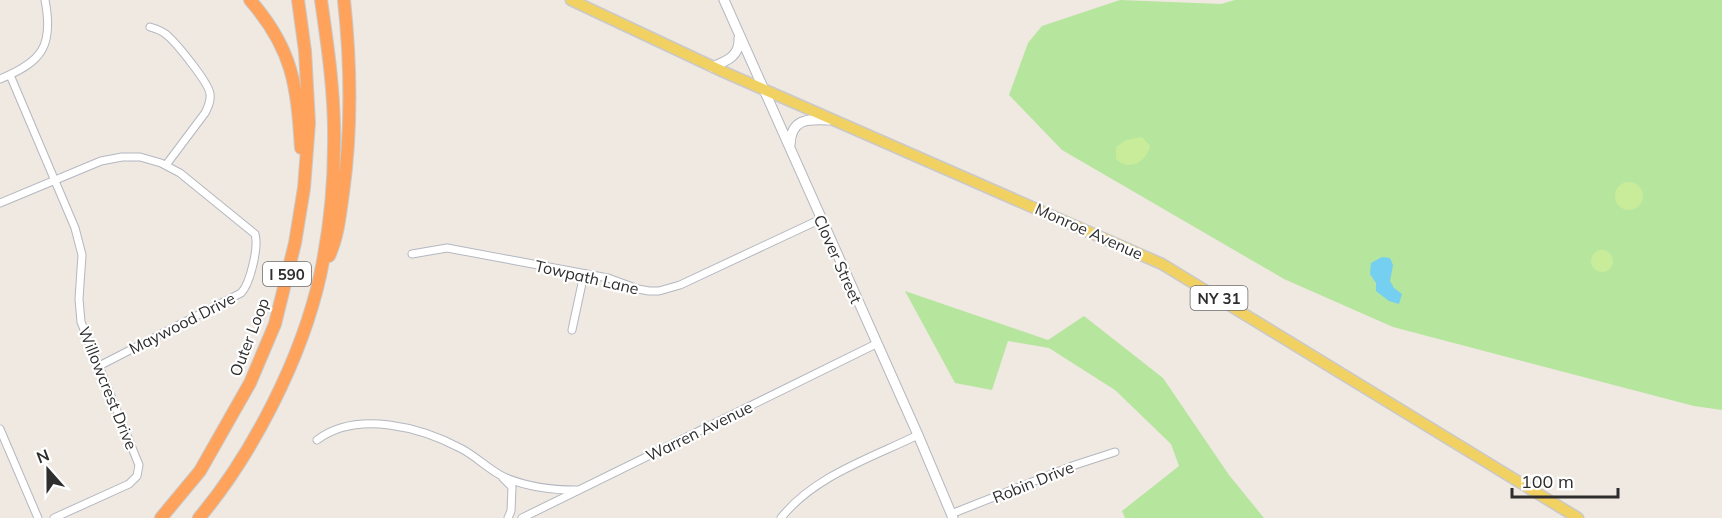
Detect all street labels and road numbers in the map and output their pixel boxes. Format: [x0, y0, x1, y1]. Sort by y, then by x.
street label: Monroe Avenue [1032, 198, 1146, 264]
street label: Clover Street [810, 211, 867, 307]
street label: Towpath Lane [533, 255, 641, 299]
road number: I 590 [263, 262, 311, 286]
road number: NY 31 [1190, 286, 1248, 310]
street label: Maywood Drive [126, 288, 238, 358]
street label: Outer Loop [225, 295, 273, 379]
street label: Willowcrest Drive [74, 324, 142, 452]
street label: Warren Avenue [642, 397, 756, 465]
street label: Robin Drive [990, 457, 1076, 507]

